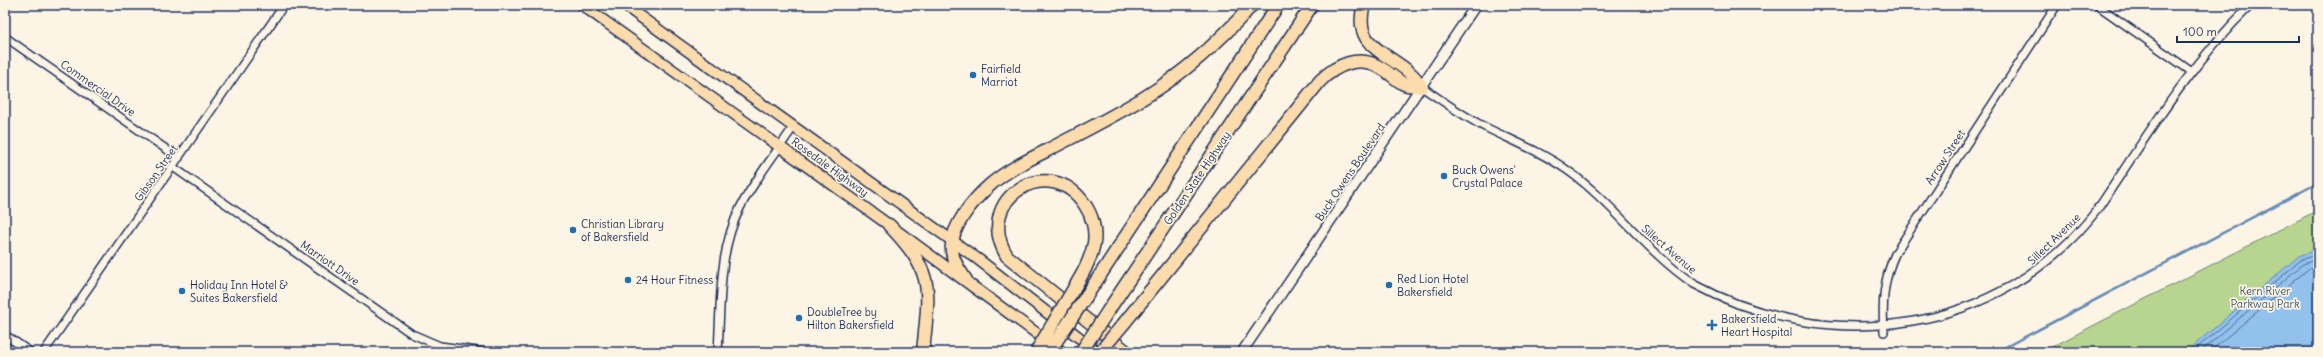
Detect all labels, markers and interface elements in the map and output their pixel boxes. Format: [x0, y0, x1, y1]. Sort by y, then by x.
scale bar [2177, 18, 2299, 44]
text: 100 m [2183, 24, 2217, 39]
street label: Commercial Drive [58, 57, 138, 119]
place label: Fairfield Marriot [981, 62, 1021, 89]
marker: Fairfield Marriot [968, 70, 978, 80]
street label: Buck Owens Boulevard [1312, 120, 1388, 224]
street label: Arrow Street [1922, 127, 1968, 187]
street label: Golden State Highway [1160, 129, 1234, 227]
street label: Rosedale Highway [789, 134, 871, 200]
street label: Gibson Street [131, 142, 181, 204]
place label: Buck Owens' Crystal Palace [1452, 163, 1523, 190]
marker: Buck Owens' Crystal Palace [1439, 171, 1449, 181]
street label: Sillect Avenue [2025, 210, 2083, 268]
place label: Christian Library of Bakersfield [581, 217, 664, 244]
street label: Sillect Avenue [1639, 221, 1699, 277]
marker: Christian Library of Bakersfield [568, 225, 578, 235]
street label: Marriott Drive [298, 238, 362, 288]
place label: Red Lion Hotel Bakersfield [1397, 272, 1468, 299]
place label: 24 Hour Fitness [636, 273, 713, 287]
marker: 24 Hour Fitness [623, 275, 633, 285]
place label: Holiday Inn Hotel & Suites Bakersfield [190, 278, 288, 305]
marker: Red Lion Hotel Bakersfield [1384, 280, 1394, 290]
park label: Kern River Parkway Park [2230, 284, 2300, 311]
marker: Holiday Inn Hotel & Suites Bakersfield [177, 286, 187, 296]
place label: DoubleTree by Hilton Bakersfield [807, 305, 895, 332]
place label: Bakersfield Heart Hospital [1721, 312, 1792, 339]
marker: DoubleTree by Hilton Bakersfield [794, 313, 804, 323]
marker: Bakersfield Heart Hospital [1706, 319, 1718, 331]

